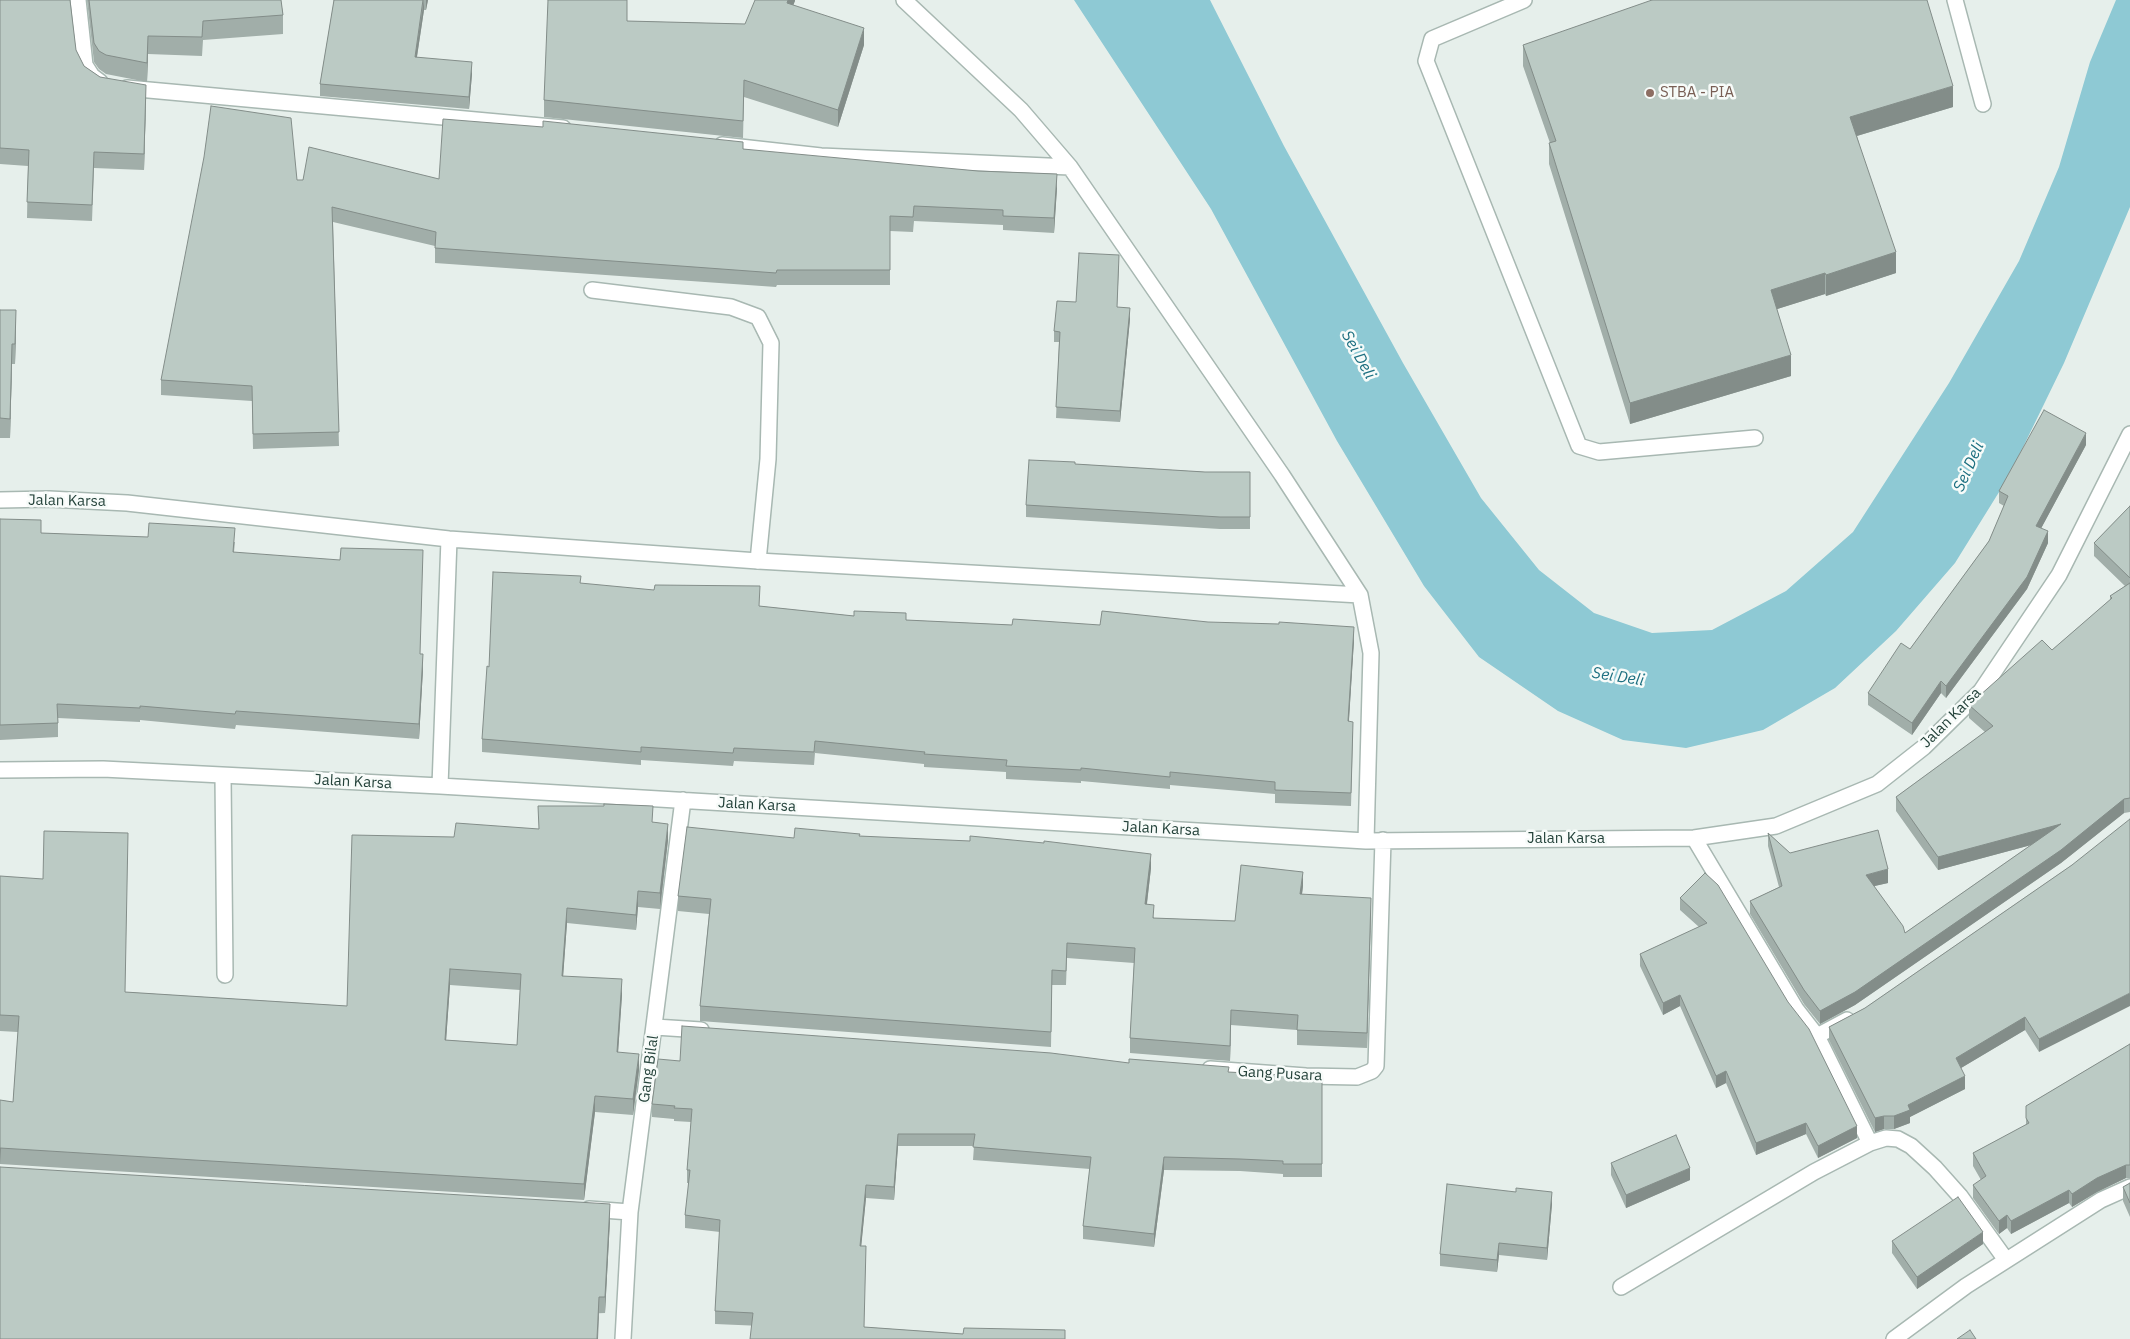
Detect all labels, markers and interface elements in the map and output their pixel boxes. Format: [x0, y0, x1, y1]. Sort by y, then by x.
place label: STBA - PIA [1660, 84, 1734, 102]
marker: STBA - PIA [1644, 87, 1656, 99]
water label: Sei Deli [1337, 327, 1379, 383]
water label: Sei Deli [1950, 439, 1988, 495]
street label: Jalan Karsa [28, 491, 106, 511]
water label: Sei Deli [1591, 663, 1645, 691]
street label: Jalan Karsa [1917, 684, 1985, 752]
street label: Jalan Karsa [314, 771, 392, 793]
street label: Jalan Karsa [718, 794, 796, 816]
street label: Jalan Karsa [1122, 818, 1200, 840]
street label: Jalan Karsa [1527, 830, 1605, 848]
street label: Gang Bilal [635, 1034, 663, 1104]
street label: Gang Pusara [1237, 1063, 1323, 1085]

